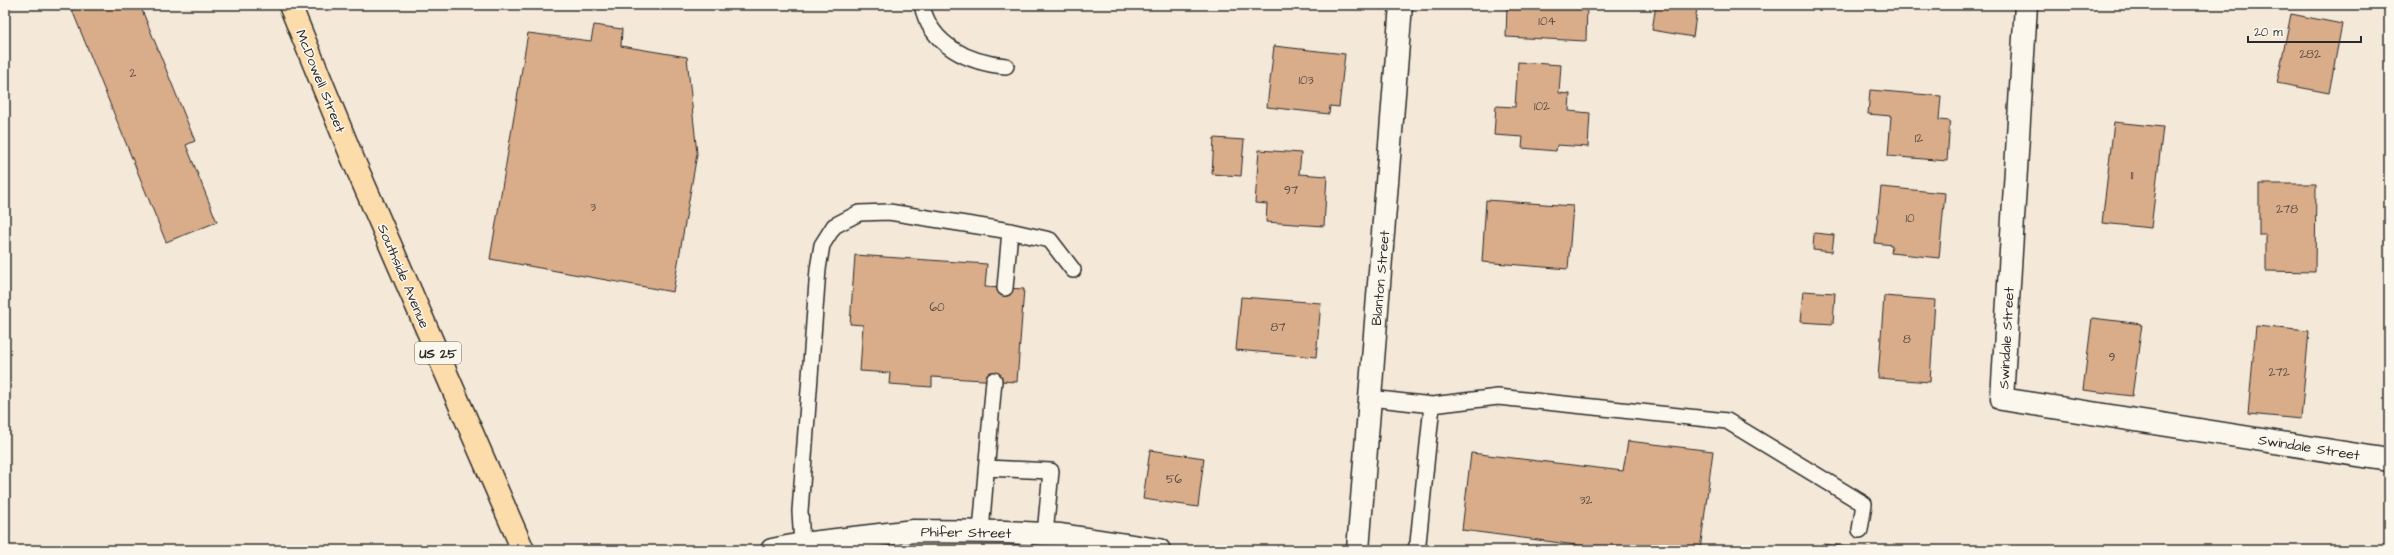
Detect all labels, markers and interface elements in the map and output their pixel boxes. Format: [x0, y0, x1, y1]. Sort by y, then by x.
house number: 104 [1538, 13, 1556, 30]
scale bar [2248, 18, 2361, 44]
text: 20 m [2254, 24, 2283, 41]
street label: McDowell Street [290, 27, 350, 136]
house number: 282 [2299, 46, 2321, 63]
house number: 2 [130, 65, 137, 82]
house number: 103 [1298, 72, 1314, 89]
house number: 102 [1534, 98, 1550, 115]
house number: 12 [1915, 130, 1923, 147]
house number: 11 [2130, 167, 2134, 184]
house number: 97 [1284, 182, 1299, 199]
house number: 3 [590, 199, 596, 216]
house number: 278 [2276, 201, 2298, 218]
house number: 10 [1905, 210, 1915, 227]
street label: Southside Avenue [372, 221, 434, 332]
street label: Blanton Street [1367, 229, 1395, 327]
street label: Swindale Street [1994, 286, 2020, 390]
house number: 60 [929, 299, 945, 316]
house number: 87 [1270, 319, 1286, 336]
house number: 8 [1903, 331, 1911, 348]
road number: US 25 [415, 342, 461, 364]
house number: 9 [2109, 349, 2116, 366]
house number: 272 [2268, 364, 2290, 381]
street label: Swindale Street [2257, 430, 2361, 466]
house number: 56 [1166, 471, 1182, 488]
house number: 32 [1580, 492, 1593, 509]
street label: Phifer Street [921, 522, 1012, 544]

